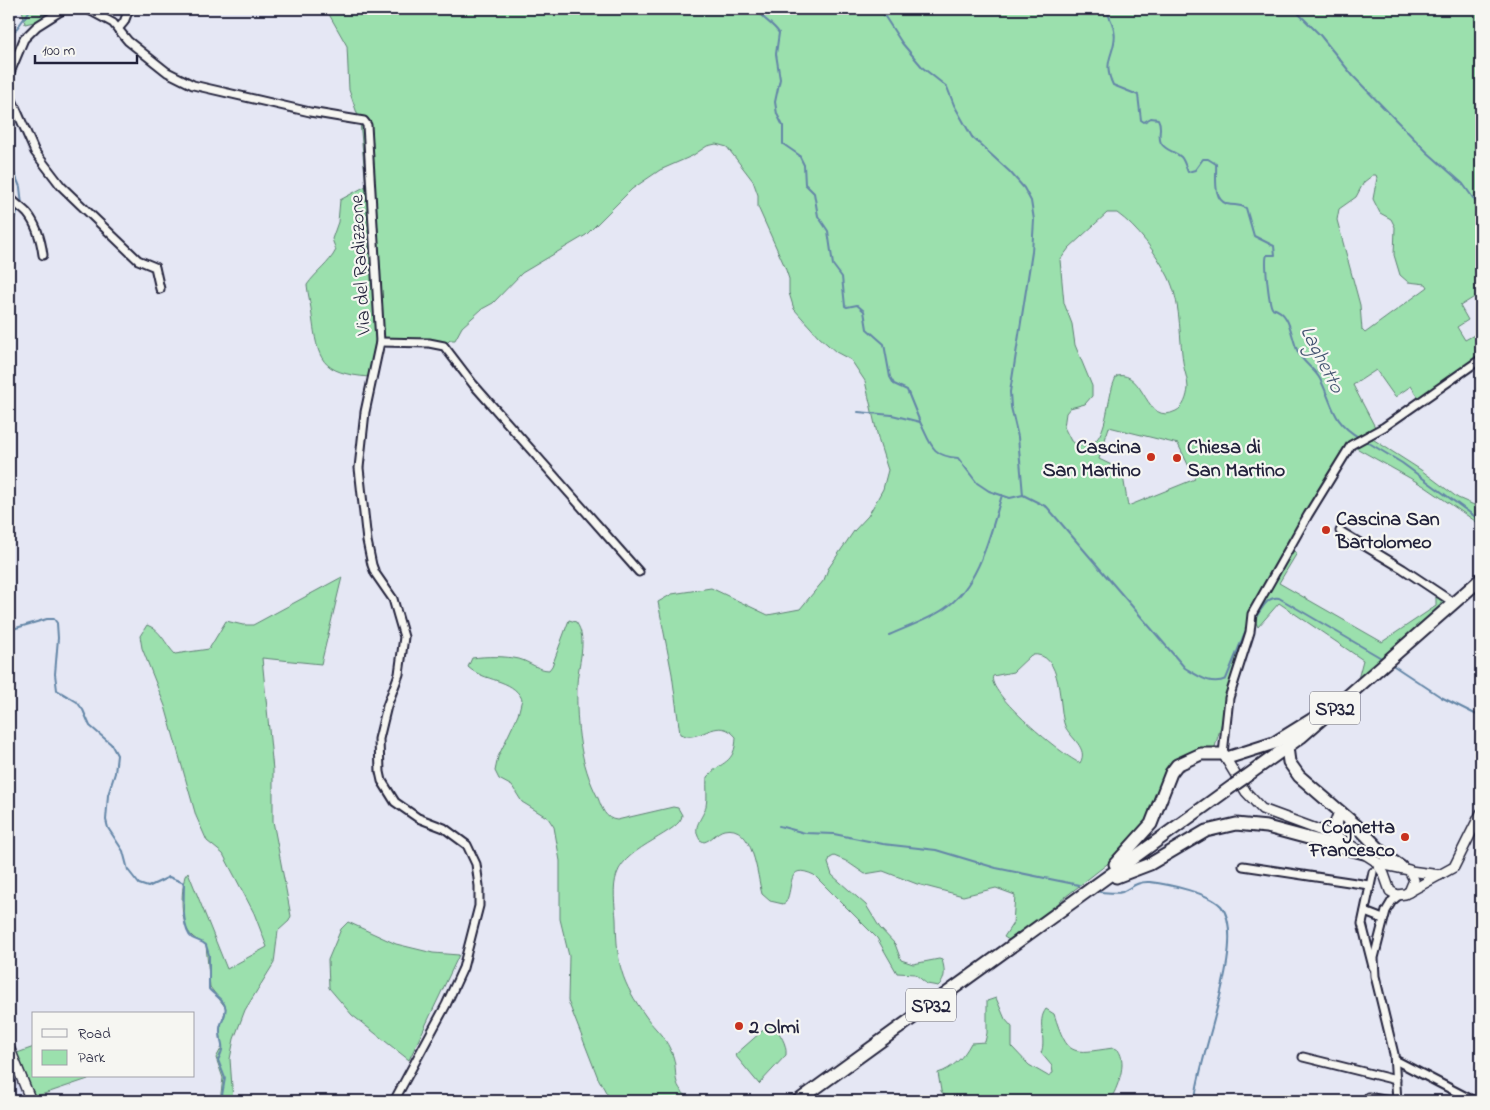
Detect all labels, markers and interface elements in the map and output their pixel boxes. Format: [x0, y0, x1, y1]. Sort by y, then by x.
scale bar [35, 32, 138, 64]
text: 100 m [42, 40, 75, 62]
street label: Via del Radizzone [343, 194, 380, 337]
water label: Laghetto [1291, 321, 1351, 400]
place label: Cascina San Martino [1043, 434, 1141, 486]
place label: Chiesa di San Martino [1187, 434, 1285, 486]
marker: Cascina San Martino [1145, 451, 1157, 463]
marker: Chiesa di San Martino [1171, 452, 1183, 464]
place label: Cascina San Bartolomeo [1335, 506, 1440, 558]
marker: Cascina San Bartolomeo [1320, 524, 1332, 536]
road number: SP32 [1310, 691, 1360, 724]
place label: Cognetta Francesco [1308, 814, 1395, 866]
marker: Cognetta Francesco [1399, 831, 1411, 843]
road number: SP32 [906, 988, 956, 1022]
legend [32, 1012, 195, 1078]
place label: 2 Olmi [748, 1014, 800, 1043]
marker: 2 Olmi [733, 1020, 745, 1032]
text: Road [78, 1023, 111, 1045]
text: Park [78, 1047, 106, 1069]

